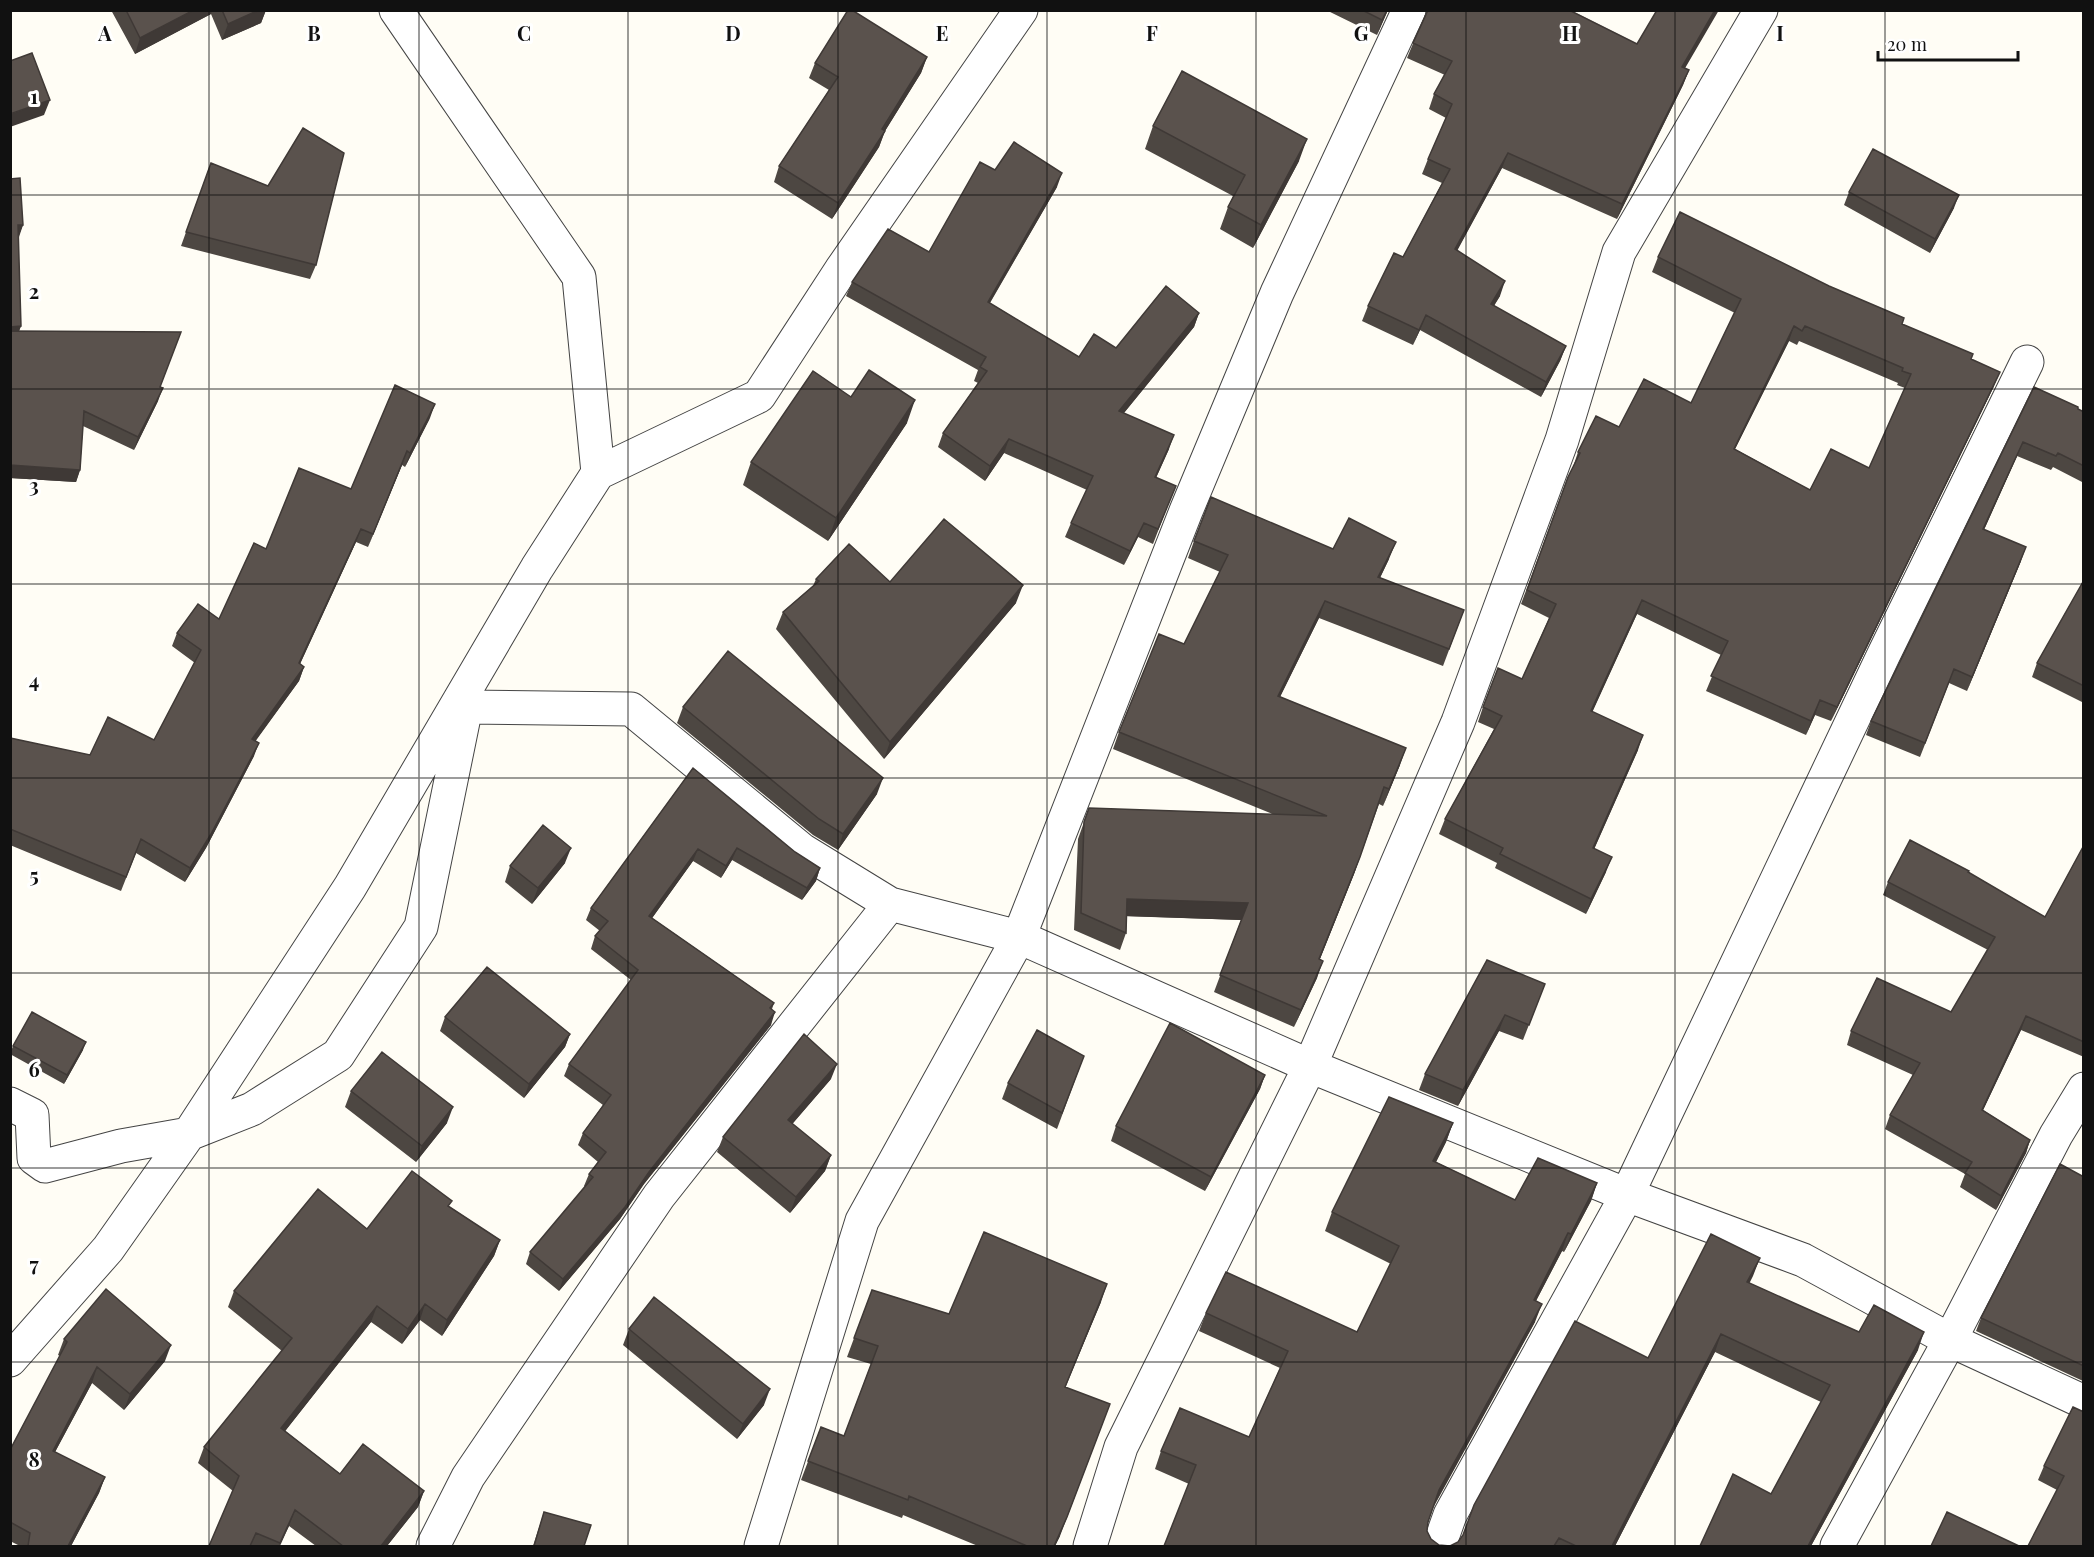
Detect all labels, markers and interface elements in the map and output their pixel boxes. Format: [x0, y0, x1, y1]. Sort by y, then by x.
text: A [97, 19, 112, 46]
text: B [307, 19, 321, 46]
text: C [517, 19, 531, 46]
text: D [725, 19, 741, 46]
text: E [936, 19, 948, 46]
text: F [1146, 19, 1158, 46]
text: G [1354, 19, 1369, 46]
text: H [1562, 19, 1578, 46]
text: I [1776, 19, 1784, 46]
scale bar [1878, 24, 2018, 62]
text: 20 m [1887, 32, 1927, 56]
text: 1 [30, 82, 38, 109]
text: 2 [29, 277, 39, 304]
text: 3 [29, 471, 39, 498]
text: 4 [29, 666, 39, 693]
text: 5 [29, 861, 39, 888]
text: 6 [28, 1055, 40, 1082]
text: 7 [29, 1250, 39, 1277]
text: 8 [28, 1445, 40, 1472]

